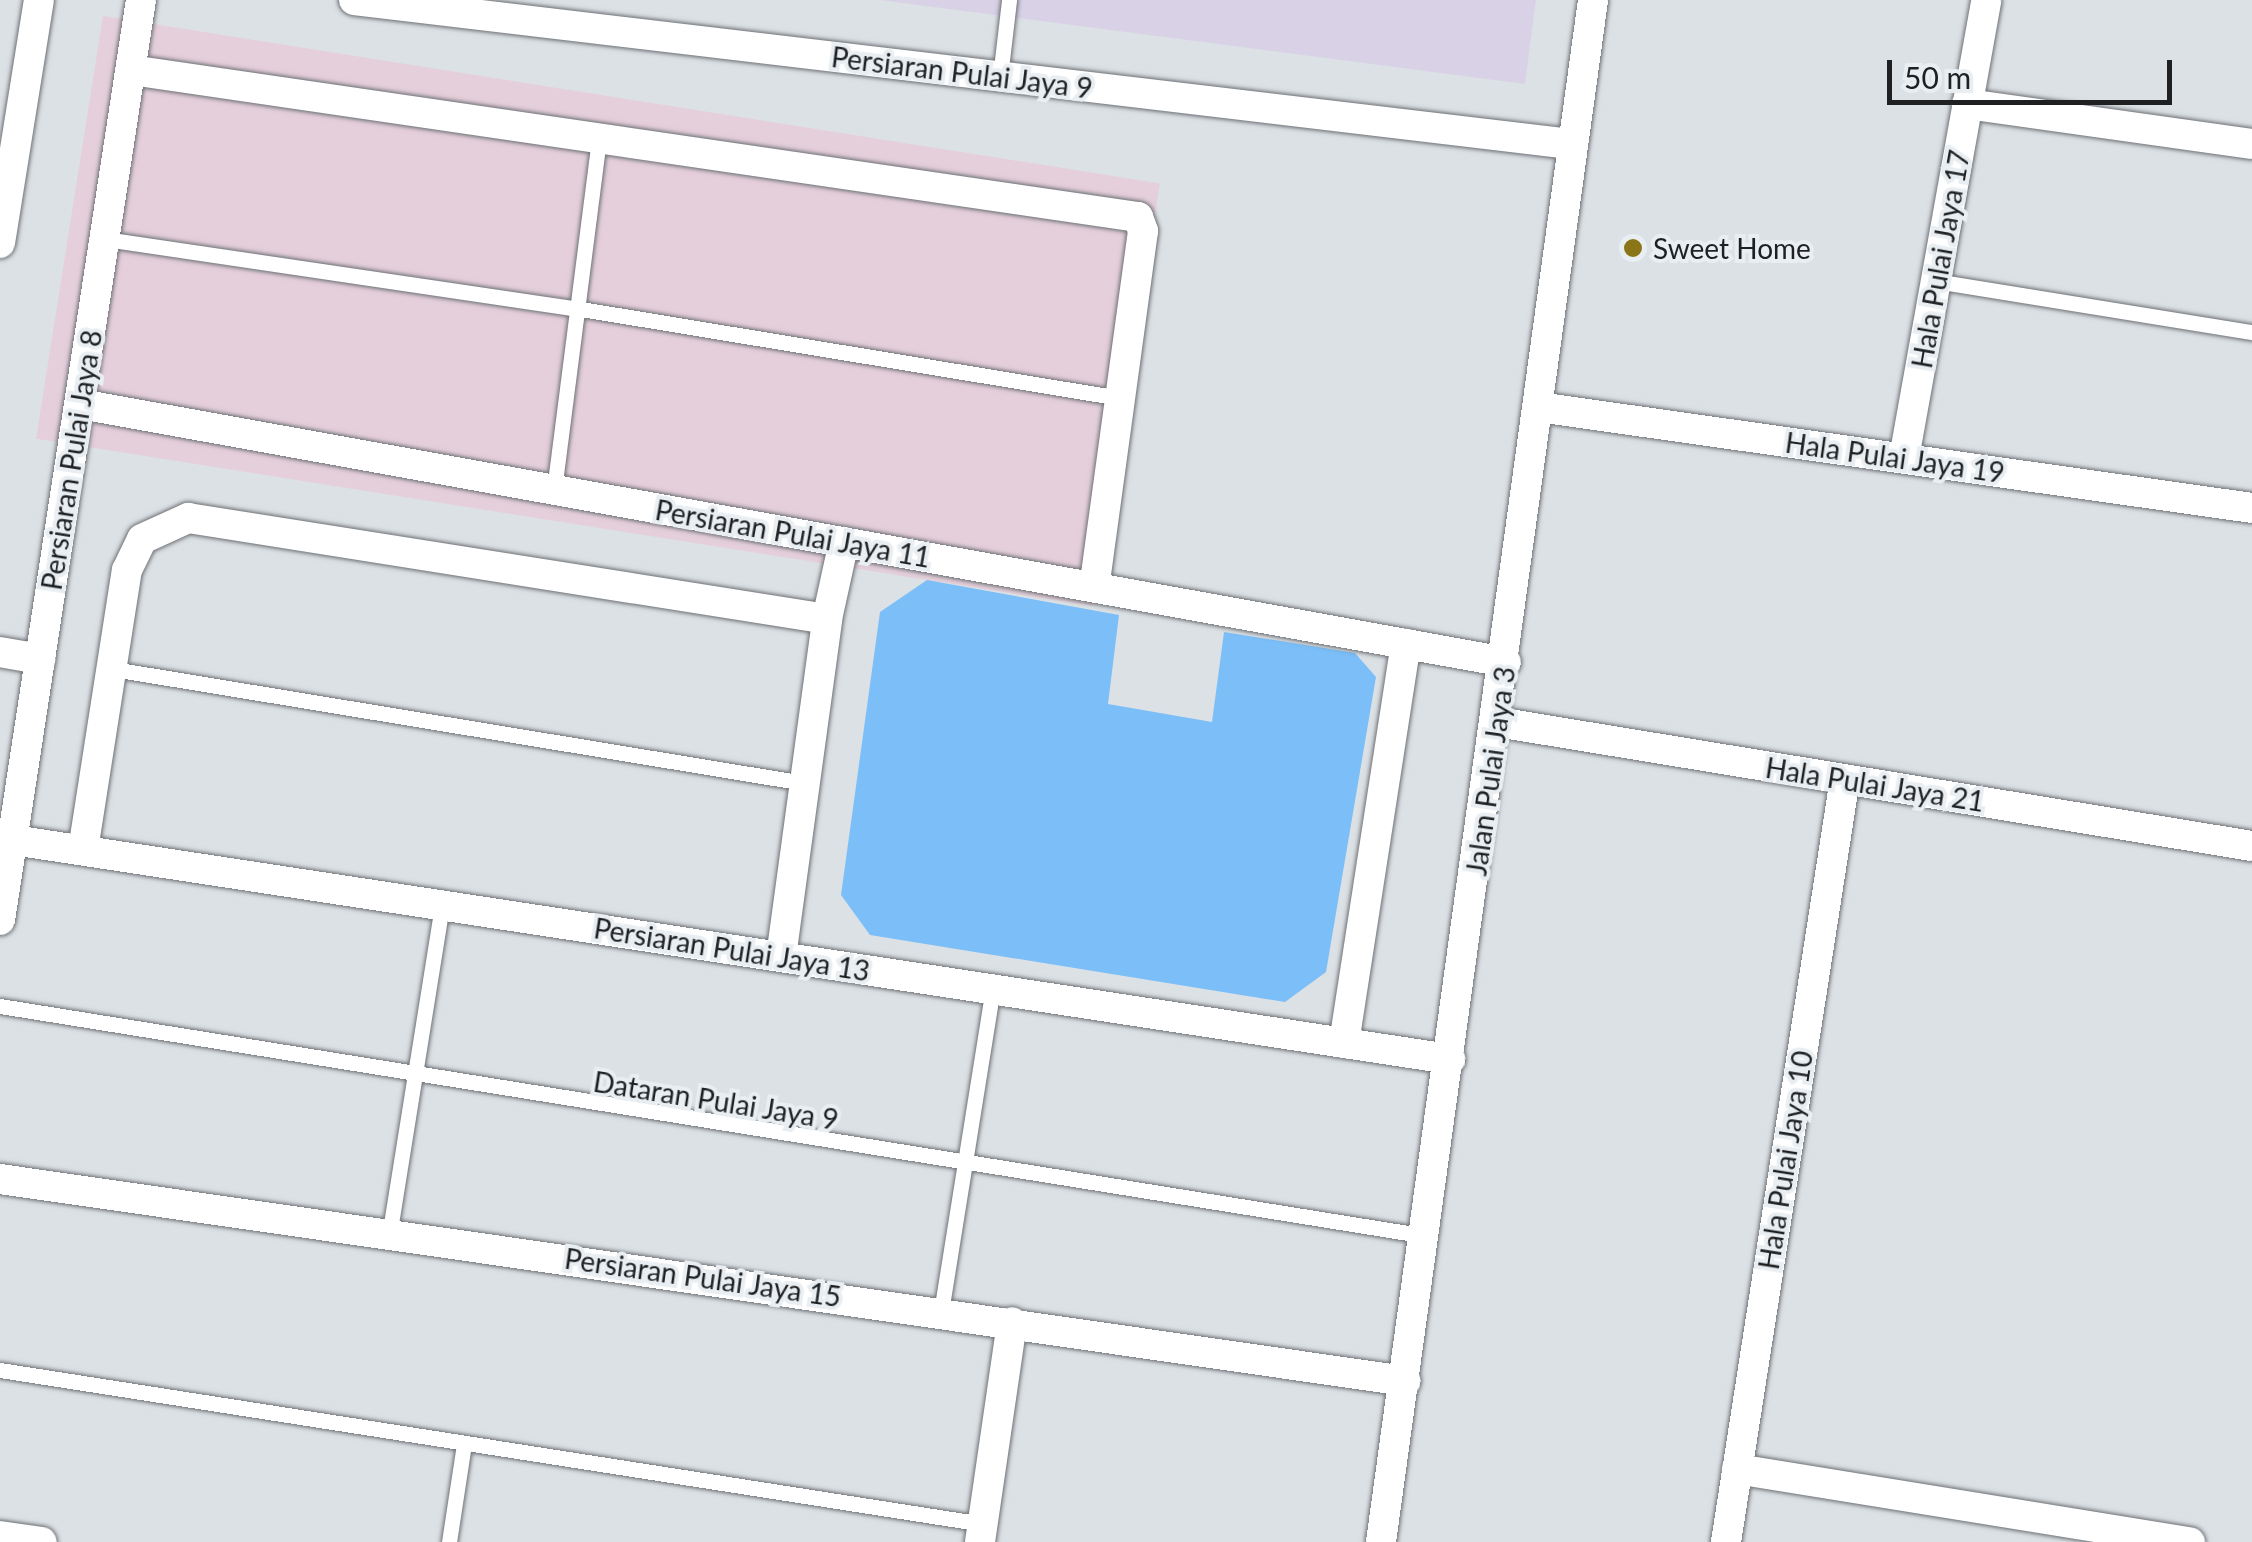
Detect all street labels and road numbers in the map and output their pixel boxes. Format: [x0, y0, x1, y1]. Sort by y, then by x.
street label: Persiaran Pulai Jaya 9 [829, 39, 1095, 105]
street label: Hala Pulai Jaya 17 [1904, 147, 1976, 371]
street label: Persiaran Pulai Jaya 8 [34, 327, 108, 593]
street label: Hala Pulai Jaya 19 [1783, 425, 2007, 489]
street label: Persiaran Pulai Jaya 11 [652, 492, 934, 574]
street label: Jalan Pulai Jaya 3 [1459, 664, 1521, 878]
street label: Hala Pulai Jaya 21 [1763, 750, 1987, 818]
street label: Persiaran Pulai Jaya 13 [591, 911, 873, 987]
street label: Hala Pulai Jaya 10 [1751, 1048, 1819, 1272]
street label: Dataran Pulai Jaya 9 [591, 1064, 841, 1136]
street label: Persiaran Pulai Jaya 15 [562, 1241, 844, 1313]

